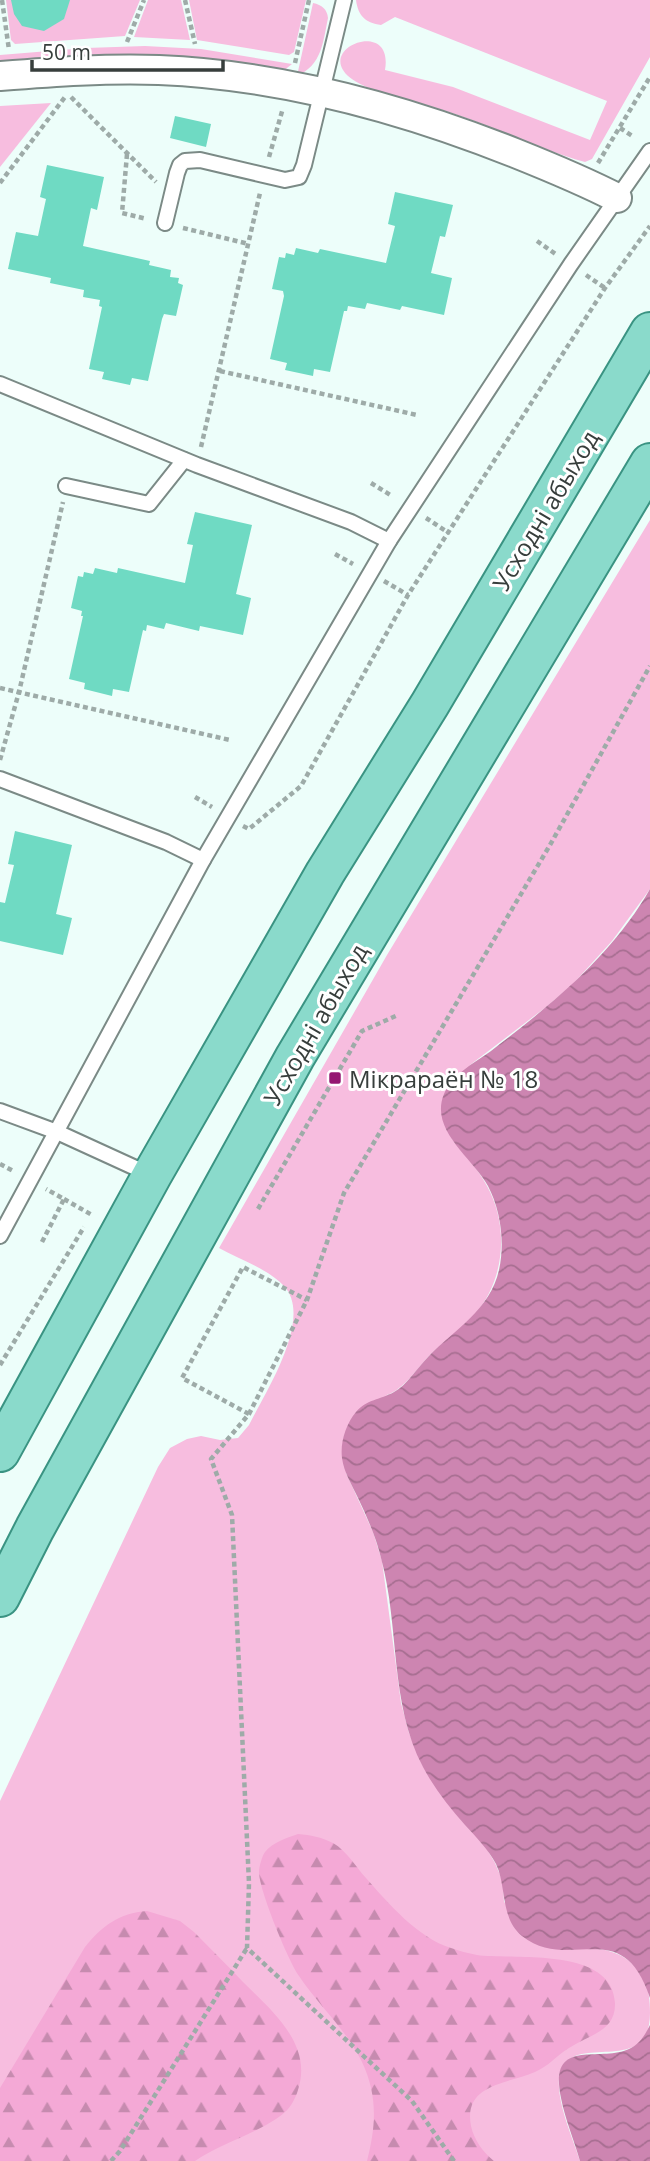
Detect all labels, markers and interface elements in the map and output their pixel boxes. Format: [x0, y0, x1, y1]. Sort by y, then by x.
scale bar [32, 28, 222, 72]
text: 50 m [42, 38, 91, 66]
street label: Усходні абыход [484, 424, 606, 596]
street label: Усходні абыход [255, 937, 375, 1111]
place label: Мікрараён № 18 [349, 1062, 538, 1095]
marker: Мікрараён № 18 [327, 1070, 343, 1086]

